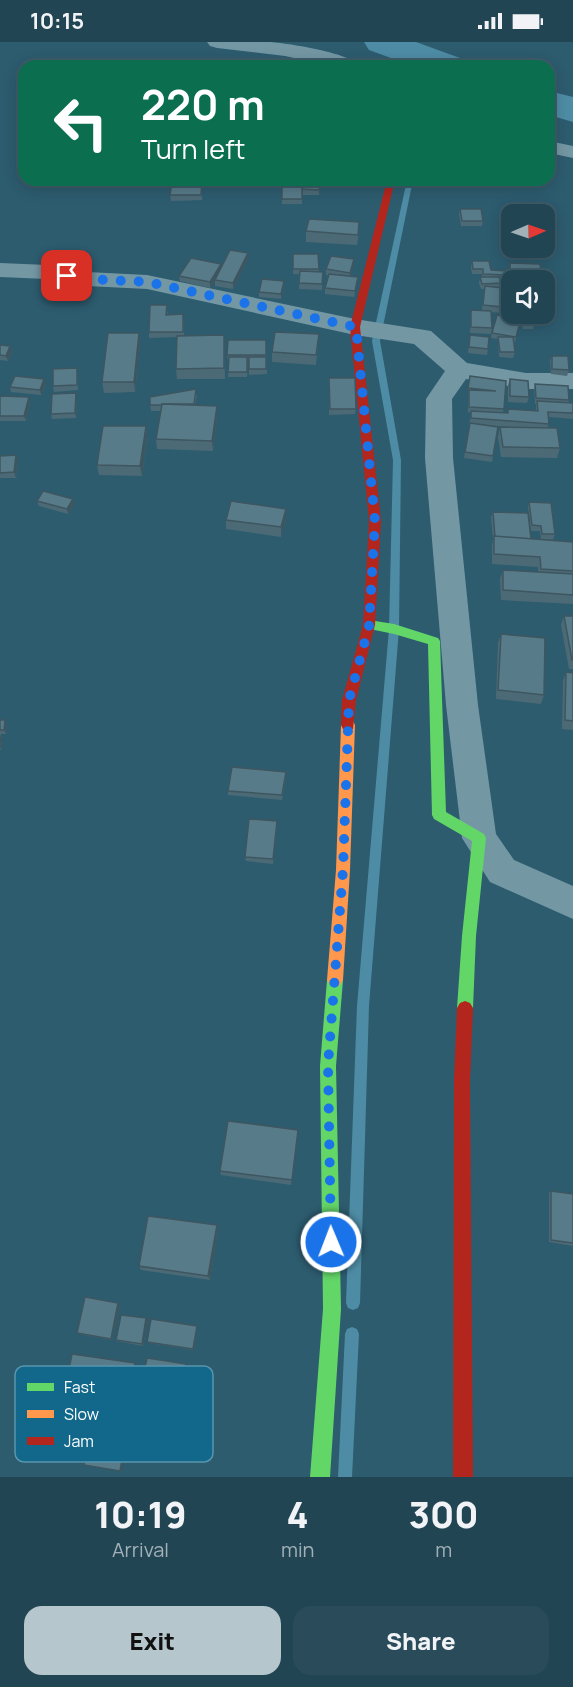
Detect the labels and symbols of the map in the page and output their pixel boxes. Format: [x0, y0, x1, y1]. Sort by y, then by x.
north arrow [501, 204, 555, 258]
pin [41, 250, 92, 301]
position arrow [299, 1210, 363, 1274]
legend [15, 1366, 213, 1462]
text: Fast [64, 1376, 95, 1398]
text: Slow [64, 1403, 99, 1425]
text: Jam [64, 1430, 94, 1452]

